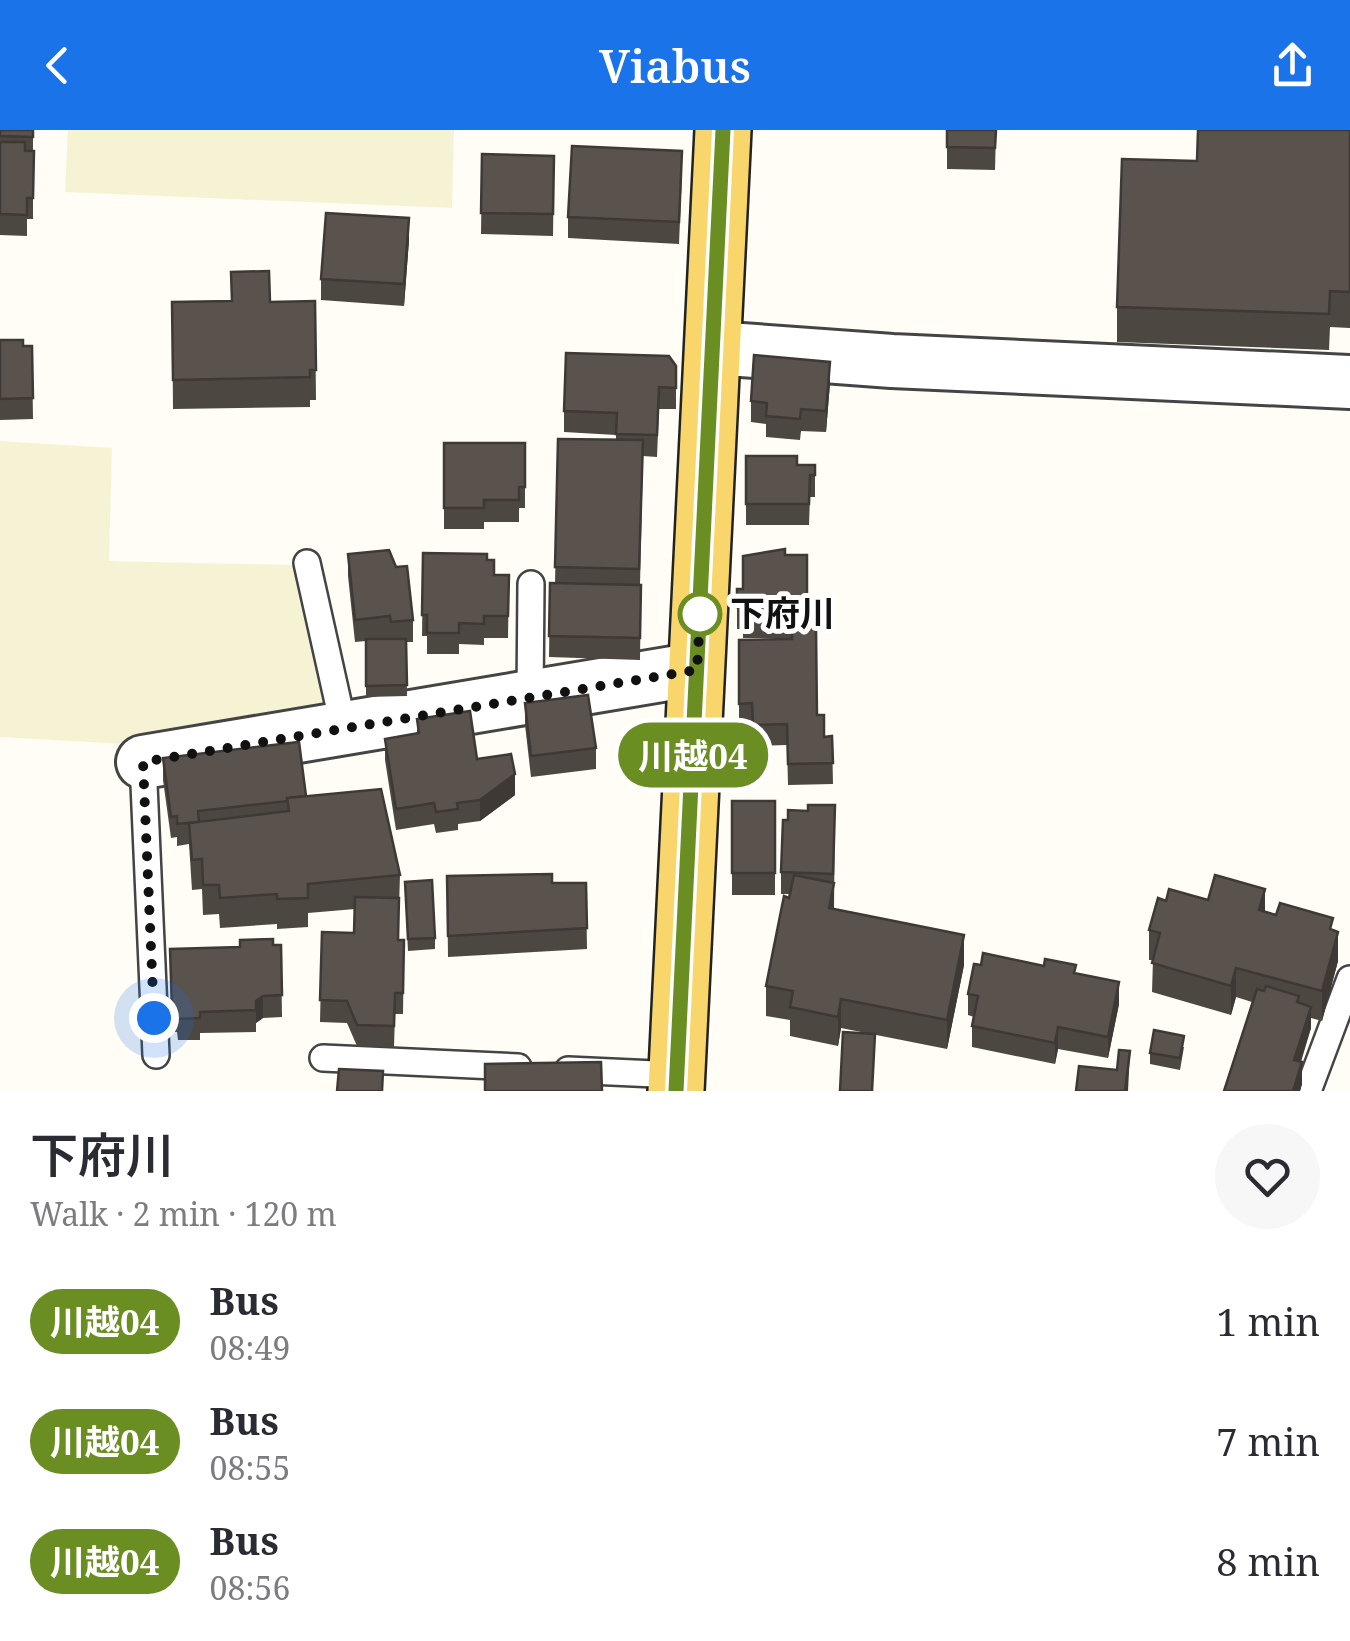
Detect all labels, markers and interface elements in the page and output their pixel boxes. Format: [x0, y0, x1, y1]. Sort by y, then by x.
text: Viabus [599, 35, 751, 96]
icon: back [30, 38, 85, 93]
icon: share [1265, 38, 1320, 93]
place label: 下府川 [730, 589, 835, 636]
marker: 下府川 [679, 593, 721, 635]
line badge: 川越04 [623, 722, 763, 788]
text: 川越04 [638, 732, 748, 779]
your location [129, 993, 179, 1043]
text: 下府川 [30, 1122, 174, 1187]
button: heart [1215, 1124, 1320, 1229]
text: Walk · 2 min · 120 m [30, 1192, 337, 1235]
text: Bus [210, 1274, 279, 1326]
text: 1 min [1216, 1295, 1320, 1347]
text: 川越04 [50, 1298, 160, 1345]
text: 08:49 [210, 1326, 290, 1369]
text: Bus [210, 1394, 279, 1446]
text: 7 min [1216, 1415, 1320, 1467]
text: 川越04 [50, 1418, 160, 1465]
text: 08:55 [210, 1446, 290, 1489]
text: Bus [210, 1514, 279, 1566]
text: 8 min [1216, 1535, 1320, 1587]
text: 川越04 [50, 1538, 160, 1585]
text: 08:56 [210, 1566, 290, 1609]

